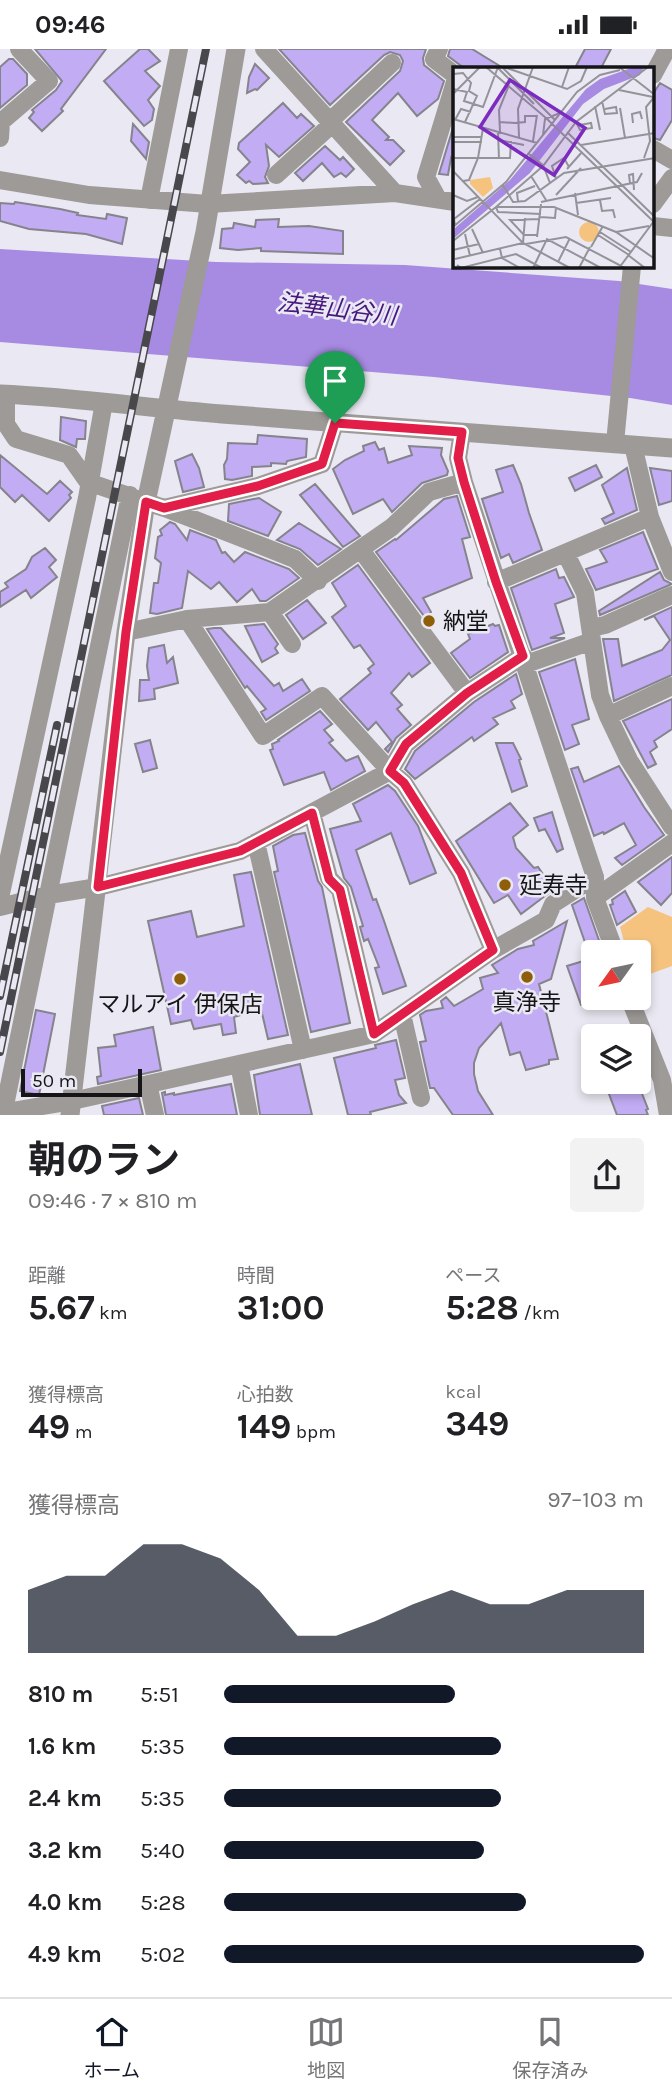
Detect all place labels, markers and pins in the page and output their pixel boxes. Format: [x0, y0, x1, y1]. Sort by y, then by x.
pin [305, 351, 365, 423]
place label: 納堂 [443, 608, 489, 635]
marker: 納堂 [421, 613, 437, 629]
place label: 延寿寺 [519, 872, 588, 899]
marker: 延寿寺 [497, 877, 513, 893]
marker: 真浄寺 [519, 969, 535, 985]
marker: マルアイ 伊保店 [172, 971, 188, 987]
place label: 真浄寺 [493, 989, 562, 1016]
place label: マルアイ 伊保店 [97, 991, 263, 1018]

